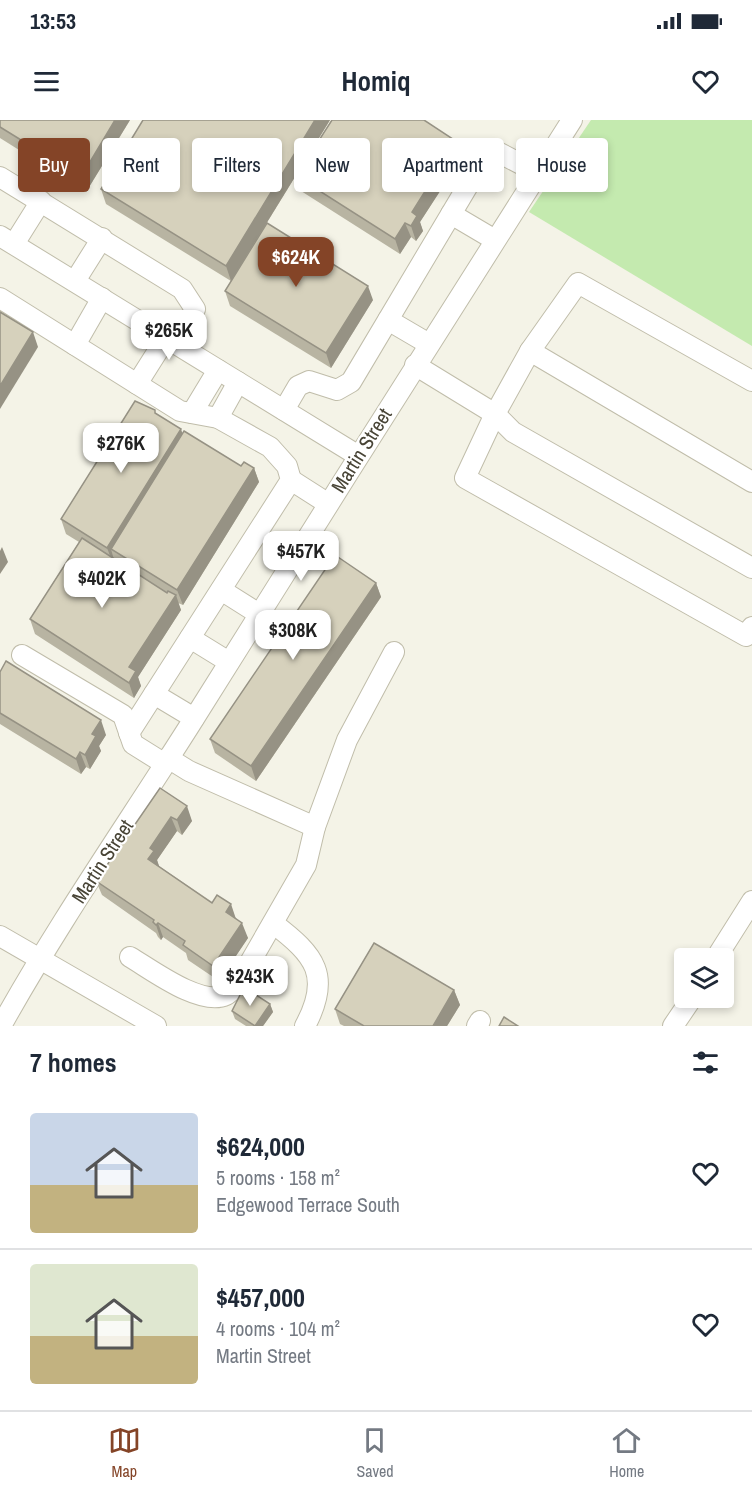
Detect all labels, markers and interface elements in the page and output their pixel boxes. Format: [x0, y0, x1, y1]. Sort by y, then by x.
text: 13:53 [30, 6, 76, 36]
text: Homiq [342, 63, 410, 99]
icon: menu [30, 65, 63, 98]
icon: heart [689, 65, 722, 98]
chip: Buy [18, 138, 90, 192]
chip: Rent [102, 138, 180, 192]
chip: Filters [192, 138, 282, 192]
chip: New [294, 138, 370, 192]
chip: Apartment [382, 138, 504, 192]
chip: House [516, 138, 608, 192]
pin: $624K [254, 237, 338, 288]
text: $624K [272, 243, 320, 270]
pin: $265K [127, 310, 211, 361]
text: $265K [145, 316, 193, 343]
street label: Martin Street [324, 402, 398, 497]
pin: $276K [79, 423, 163, 474]
text: $276K [97, 429, 145, 456]
pin: $457K [259, 531, 343, 582]
text: $457K [277, 537, 325, 564]
pin: $402K [60, 558, 144, 609]
text: $402K [78, 564, 126, 591]
pin: $308K [251, 610, 335, 661]
text: $308K [269, 616, 317, 643]
street label: Martin Street [65, 814, 139, 908]
map controls [674, 948, 734, 1008]
button: layers [674, 948, 734, 1008]
pin: $243K [208, 956, 292, 1007]
text: $243K [226, 962, 274, 989]
text: 7 homes [30, 1045, 117, 1080]
icon: filters [689, 1046, 722, 1079]
text: $624,000 [216, 1129, 305, 1164]
icon: home [78, 1137, 150, 1209]
icon: heart [689, 1157, 722, 1190]
text: 5 rooms · 158 m² [216, 1164, 340, 1191]
text: Edgewood Terrace South [216, 1191, 400, 1218]
text: $457,000 [216, 1280, 305, 1315]
icon: home [78, 1288, 150, 1360]
icon: heart [689, 1308, 722, 1341]
text: 4 rooms · 104 m² [216, 1315, 340, 1342]
text: Martin Street [216, 1342, 311, 1369]
tab: Map [108, 1424, 141, 1482]
tab: Saved [356, 1424, 394, 1482]
tab: Home [609, 1424, 644, 1482]

